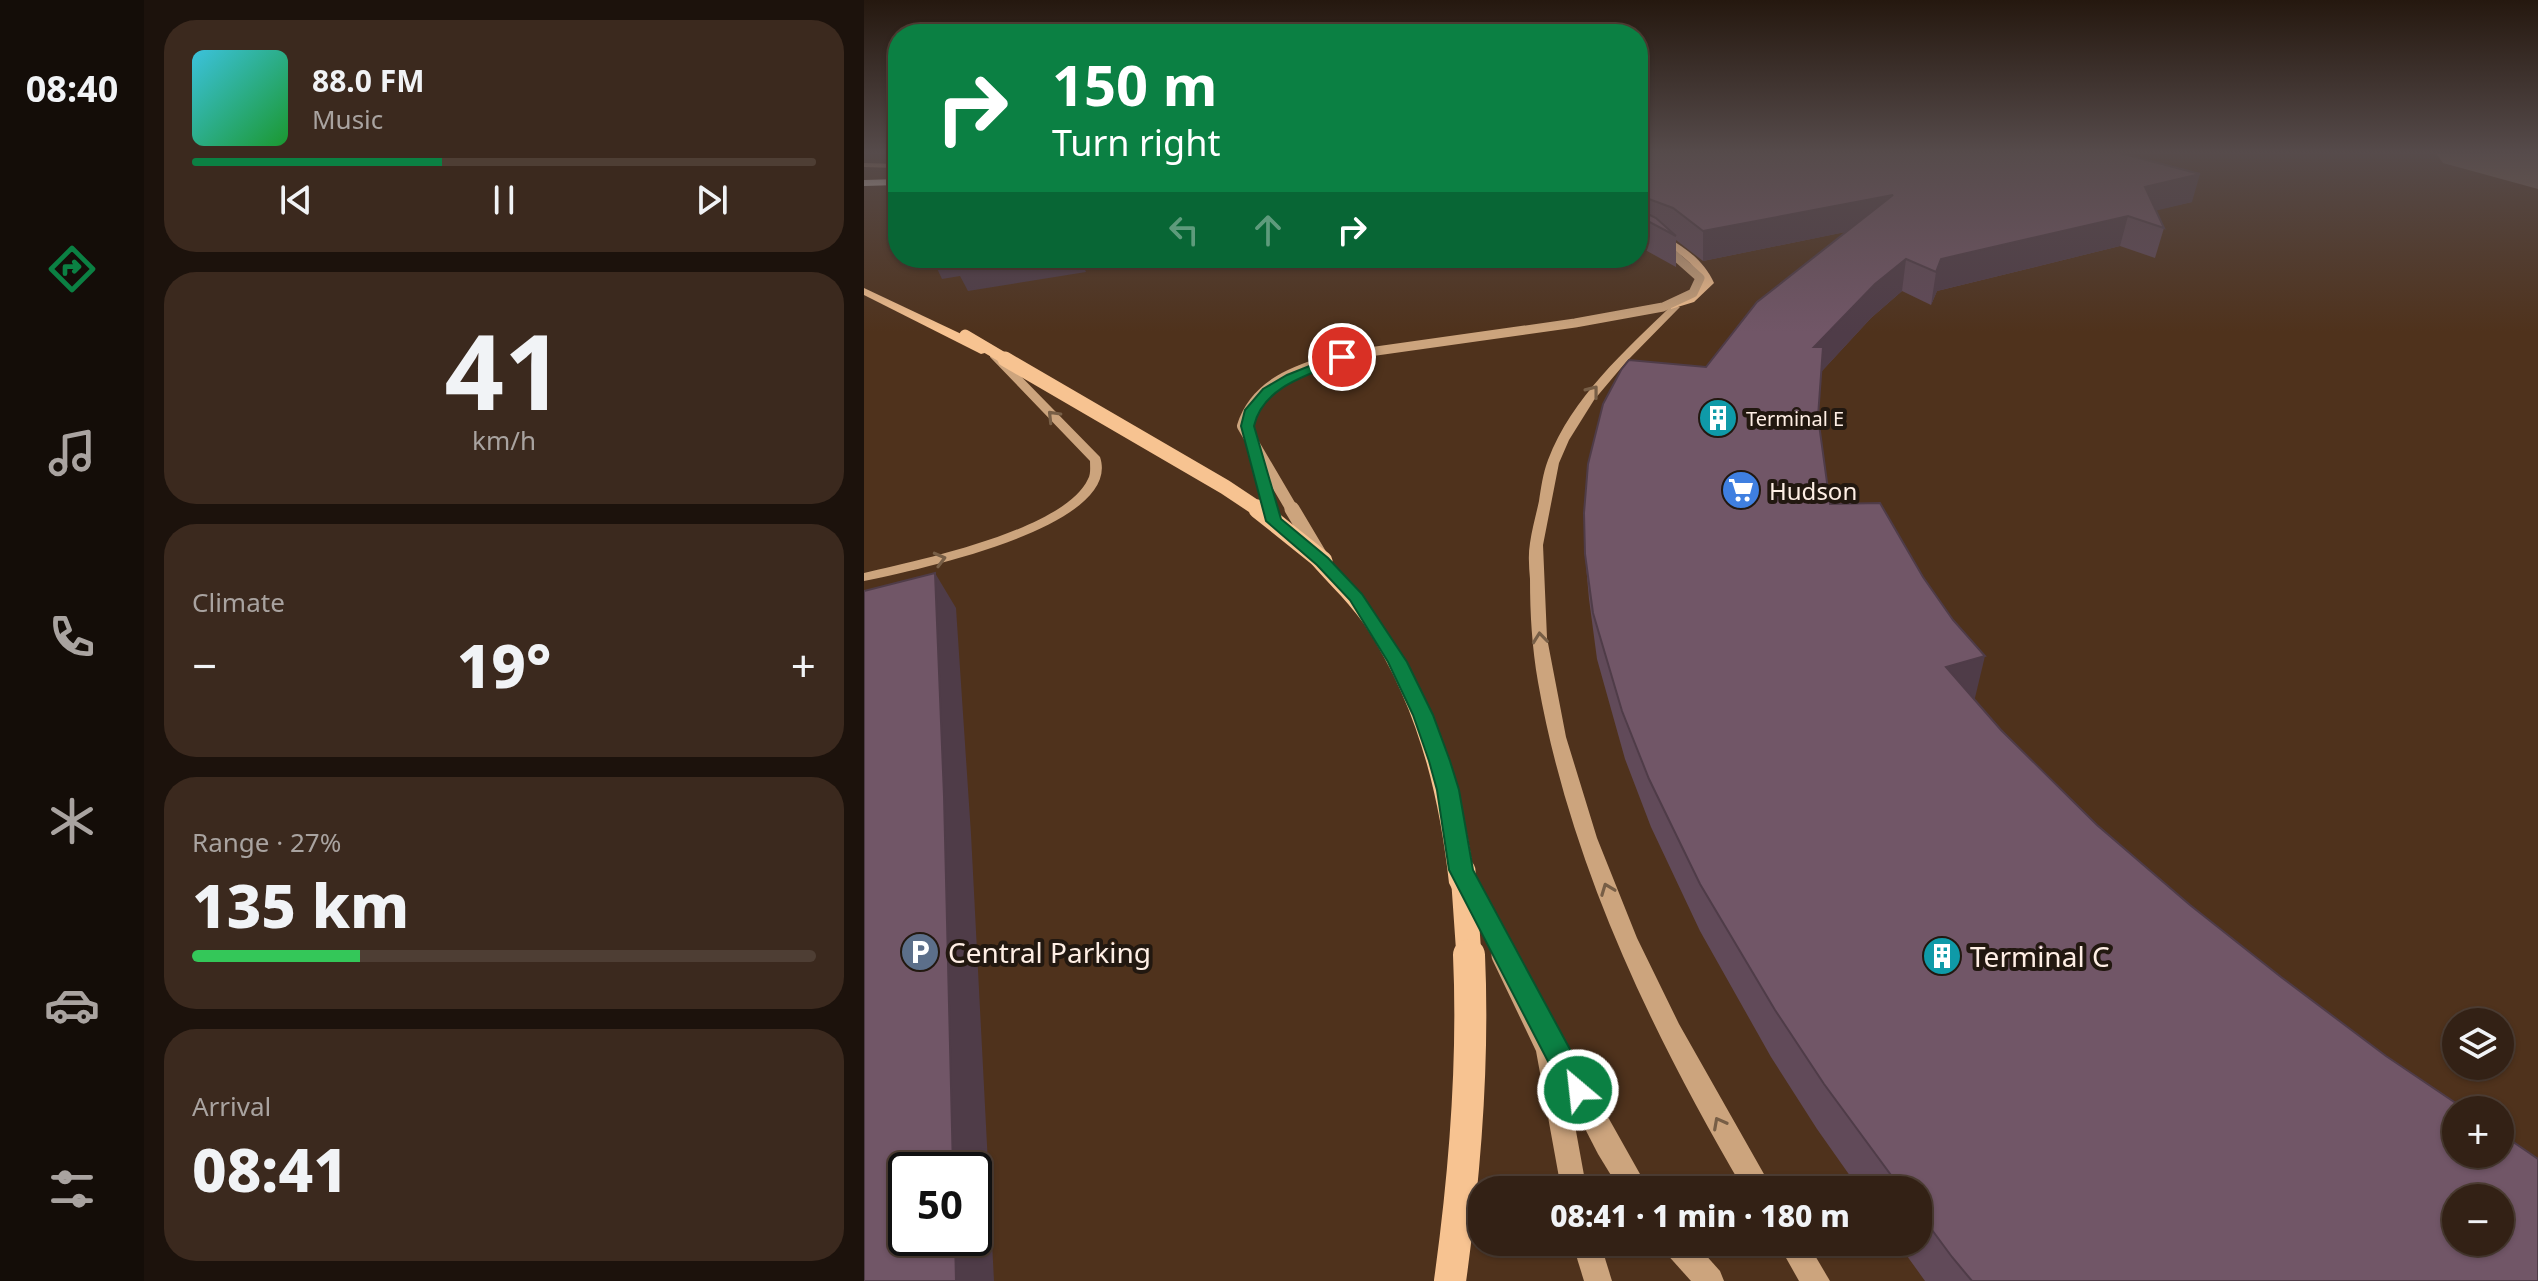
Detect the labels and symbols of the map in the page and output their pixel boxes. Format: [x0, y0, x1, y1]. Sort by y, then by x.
pin [1308, 323, 1376, 391]
one-way arrow [1584, 385, 1598, 400]
building icon: Terminal E [1697, 397, 1739, 439]
place label: Terminal E [1746, 405, 1844, 432]
one-way arrow [1048, 411, 1062, 425]
supermarket icon: Hudson [1720, 469, 1762, 511]
place label: Hudson [1769, 474, 1857, 507]
one-way arrow [932, 552, 946, 569]
one-way arrow [1532, 631, 1549, 644]
one-way arrow [1600, 883, 1616, 897]
parking icon: Central Parking [899, 931, 941, 973]
place label: Central Parking [948, 933, 1151, 971]
building icon: Terminal C [1921, 935, 1963, 977]
place label: Terminal C [1970, 937, 2110, 975]
position arrow [1536, 1048, 1620, 1132]
one-way arrow [1713, 1117, 1729, 1131]
speed limit sign: 50 [888, 1152, 992, 1256]

